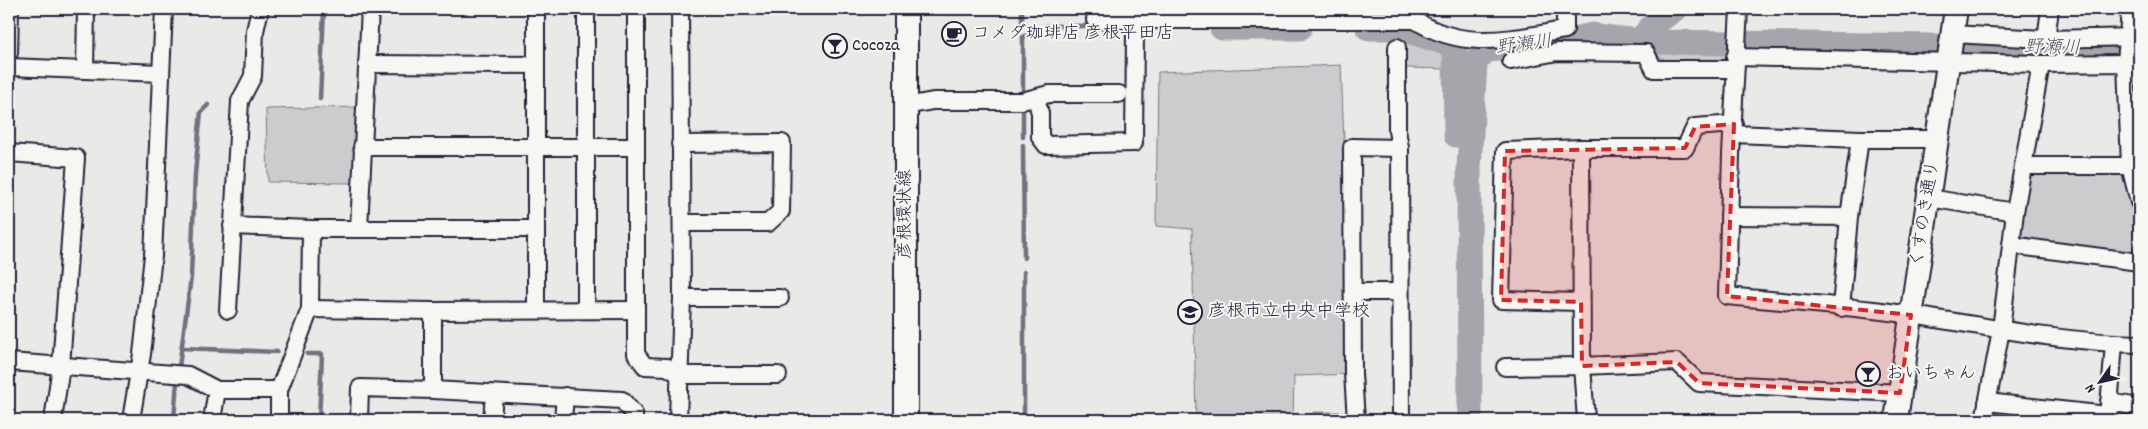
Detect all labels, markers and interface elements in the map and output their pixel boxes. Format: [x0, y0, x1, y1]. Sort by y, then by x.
cafe icon: コメダ珈琲店 彦根平田店 [941, 21, 967, 47]
place label: コメダ珈琲店 彦根平田店 [972, 22, 1174, 47]
water label: 野瀬川 [1494, 29, 1554, 63]
bar icon: Cocoza [822, 33, 848, 59]
place label: Cocoza [852, 34, 900, 59]
water label: 野瀬川 [2023, 35, 2081, 63]
street label: くすのき通り [1905, 159, 1947, 269]
street label: 彦根環状線 [894, 169, 919, 259]
school or university icon: 彦根市立中央中学校 [1177, 299, 1203, 325]
place label: 彦根市立中央中学校 [1208, 300, 1370, 325]
north arrow [2076, 356, 2126, 406]
bar icon: おいちゃん [1855, 361, 1881, 387]
place label: おいちゃん [1886, 362, 1976, 387]
text: N [2081, 380, 2101, 397]

